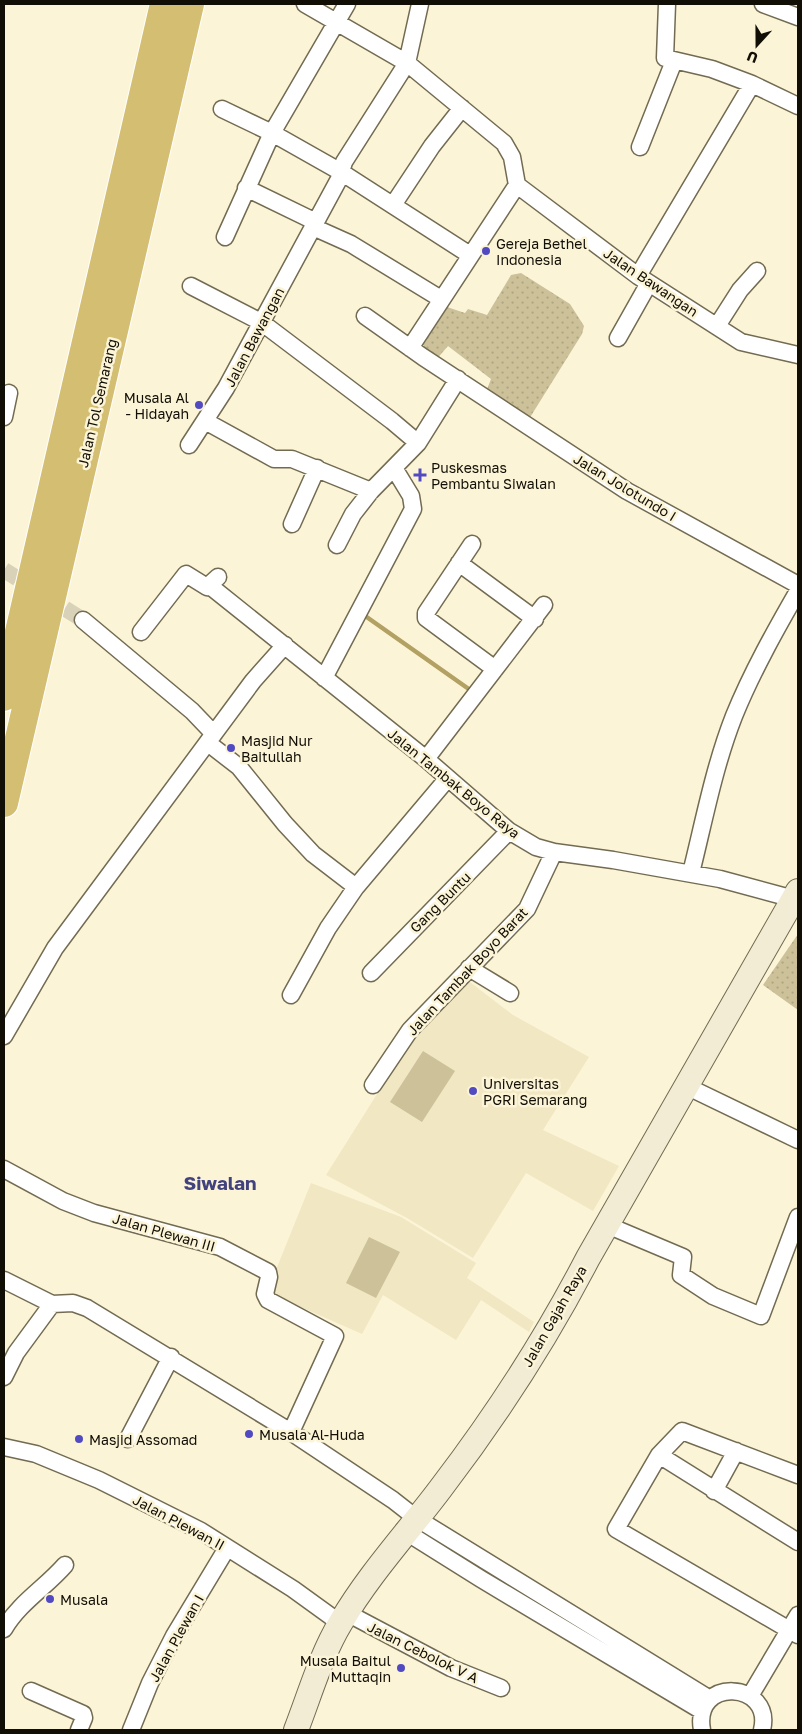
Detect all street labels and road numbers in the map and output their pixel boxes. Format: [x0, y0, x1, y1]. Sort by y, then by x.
street label: Jalan Bawangan [601, 244, 701, 320]
street label: Jalan Bawangan [221, 284, 287, 390]
street label: Jalan Tol Semarang [74, 337, 120, 469]
street label: Jalan Jolotundo I [571, 450, 679, 524]
street label: Jalan Tambak Boyo Raya [384, 724, 524, 842]
street label: Gang Buntu [406, 868, 474, 936]
street label: Jalan Tambak Boyo Barat [403, 903, 531, 1039]
street label: Jalan Plewan III [111, 1209, 217, 1255]
street label: Jalan Gajah Raya [518, 1262, 590, 1370]
street label: Jalan Plewan II [130, 1491, 228, 1553]
street label: Jalan Plewan I [145, 1591, 207, 1685]
street label: Jalan Cebolok V A [365, 1618, 482, 1686]

